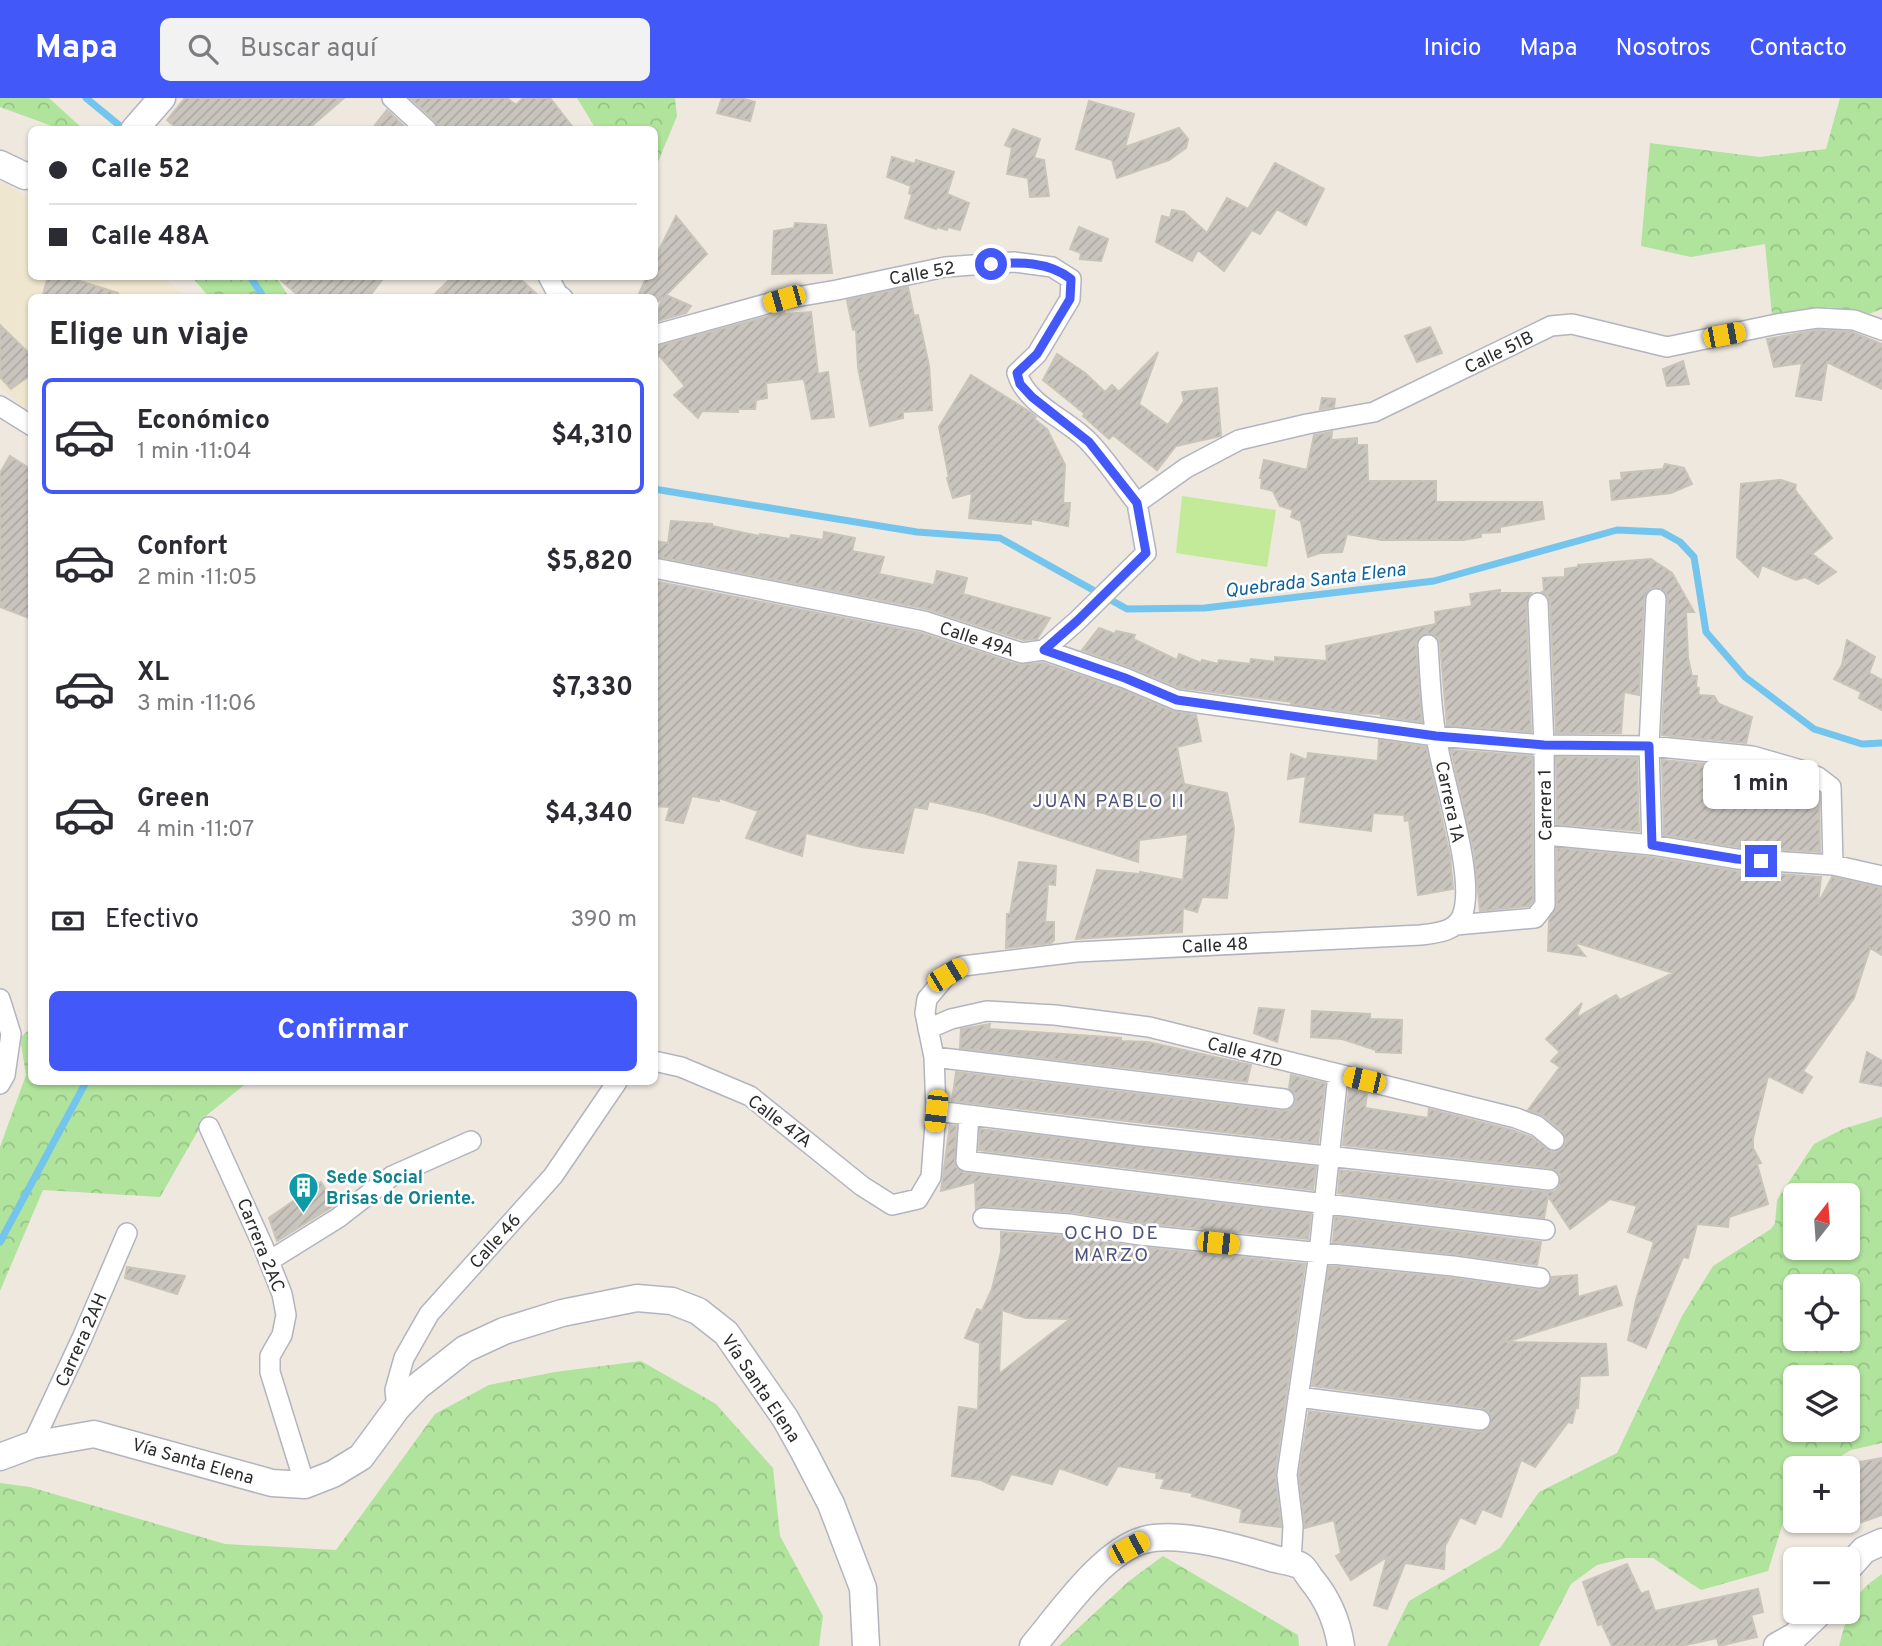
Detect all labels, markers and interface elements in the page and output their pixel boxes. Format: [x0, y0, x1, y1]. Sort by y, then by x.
search box [160, 18, 650, 81]
text: Mapa [35, 28, 118, 70]
icon: search [184, 30, 222, 68]
text: Buscar aquí [240, 33, 377, 66]
text: Inicio [1424, 34, 1481, 64]
text: Mapa [1519, 34, 1578, 64]
text: Nosotros [1616, 34, 1711, 64]
text: Contacto [1749, 34, 1847, 64]
text: Calle 52 [91, 154, 190, 187]
text: Calle 48A [91, 221, 209, 254]
route start [975, 248, 1007, 280]
street label: Calle 52 [887, 257, 957, 292]
car [761, 283, 808, 315]
text: Elige un viaje [49, 316, 249, 356]
car [1702, 321, 1747, 349]
street label: Calle 51B [1461, 327, 1538, 380]
icon: car [53, 405, 116, 468]
text: Económico [137, 405, 270, 438]
text: $4,310 [551, 420, 633, 453]
text: 1 min · 11:04 [137, 438, 251, 467]
icon: car [53, 531, 116, 594]
text: Confort [137, 531, 228, 564]
text: $5,820 [546, 546, 633, 579]
water label: Quebrada Santa Elena [1223, 558, 1407, 604]
text: 2 min · 11:05 [137, 564, 257, 593]
street label: Calle 49A [936, 617, 1017, 663]
icon: car [53, 657, 116, 720]
text: XL [137, 657, 169, 690]
text: $7,330 [551, 672, 633, 705]
text: 3 min · 11:06 [137, 690, 256, 719]
street label: Carrera 1A [1429, 759, 1468, 846]
callout: 1 min [1703, 760, 1819, 808]
street label: Carrera 1 [1534, 769, 1559, 841]
text: 1 min [1733, 770, 1789, 799]
icon: car [53, 783, 116, 846]
text: Green [137, 783, 210, 816]
district label: JUAN PABLO II [1032, 790, 1186, 814]
text: $4,340 [545, 798, 633, 831]
text: 4 min · 11:07 [137, 816, 254, 845]
route end [1745, 845, 1777, 877]
icon: cash [49, 902, 87, 940]
text: Efectivo [105, 904, 199, 937]
text: 390 m [570, 906, 637, 935]
street label: Calle 48 [1181, 933, 1249, 960]
car [924, 955, 971, 995]
button: Confirmar [49, 991, 637, 1071]
street label: Calle 47D [1204, 1033, 1285, 1074]
car [1342, 1065, 1387, 1095]
car [924, 1089, 949, 1133]
street label: Calle 47A [742, 1090, 816, 1154]
place label: Sede Social Brisas de Oriente. [326, 1167, 475, 1211]
building icon: Sede Social Brisas de Oriente. [286, 1170, 320, 1214]
north arrow [1783, 1183, 1860, 1260]
map controls [1783, 1183, 1860, 1624]
street label: Carrera 2AC [230, 1195, 289, 1296]
street label: Calle 46 [465, 1210, 527, 1274]
district label: OCHO DE MARZO [1064, 1222, 1160, 1268]
car [1197, 1230, 1240, 1256]
button: locate [1783, 1274, 1860, 1351]
street label: Carrera 2AH [51, 1290, 113, 1391]
street label: Vía Santa Elena [715, 1330, 804, 1447]
button: layers [1783, 1365, 1860, 1442]
street label: Vía Santa Elena [129, 1434, 256, 1491]
button: + [1783, 1456, 1860, 1533]
car [1106, 1529, 1153, 1567]
button: − [1783, 1547, 1860, 1624]

